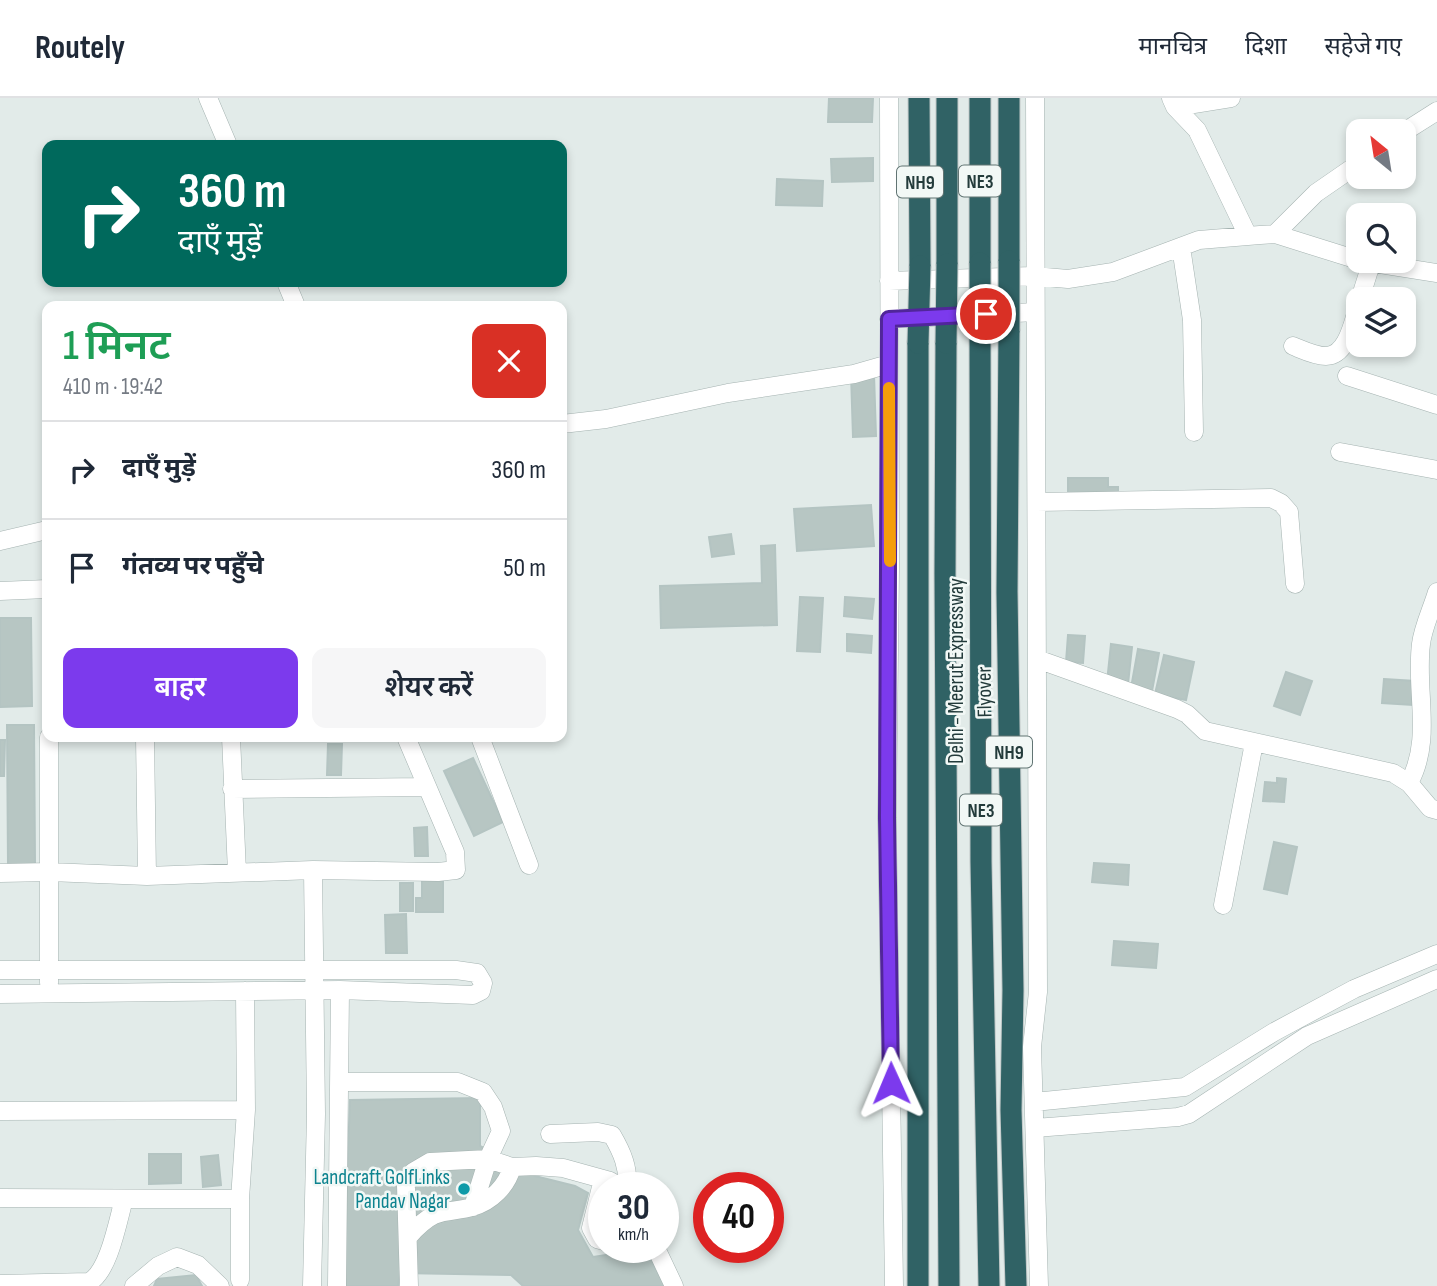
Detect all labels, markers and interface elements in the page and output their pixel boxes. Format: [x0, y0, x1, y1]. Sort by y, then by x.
text: Routely [35, 28, 125, 68]
text: मानचित्र [1139, 32, 1207, 61]
text: दिशा [1245, 32, 1287, 61]
text: सहेजे गए [1325, 32, 1402, 61]
north arrow [1346, 119, 1416, 189]
map controls [1346, 119, 1416, 357]
text: 360 m [178, 163, 286, 222]
road number: NH9 [897, 166, 943, 198]
road number: NE3 [959, 166, 1001, 197]
icon: right [63, 168, 154, 259]
button: search [1346, 203, 1416, 273]
text: दाएँ मुड़ें [178, 223, 262, 262]
pin [956, 284, 1016, 344]
button: layers [1346, 287, 1416, 357]
icon: arrive [967, 295, 1005, 333]
text: 1 मिनट [63, 321, 171, 372]
button: close [472, 324, 546, 398]
text: 410 m · 19:42 [63, 373, 163, 401]
icon: right [63, 451, 101, 489]
text: दाएँ मुड़ें [122, 453, 196, 484]
text: 360 m [491, 455, 546, 486]
icon: arrive [63, 549, 101, 587]
text: गंतव्य पर पहुँचे [122, 551, 264, 582]
text: 50 m [503, 553, 546, 584]
street label: Delhi - Meerut Expressway [944, 578, 969, 764]
button: बाहर [63, 648, 298, 728]
button: शेयर करें [312, 648, 546, 728]
street label: Flyover [972, 666, 997, 718]
road number: NH9 [986, 736, 1032, 768]
road number: NE3 [960, 794, 1002, 825]
position arrow [854, 1046, 928, 1120]
place label: Landcraft GolfLinks Pandav Nagar [313, 1165, 450, 1214]
speed limit sign: 40 [693, 1172, 784, 1263]
marker: Landcraft GolfLinks Pandav Nagar [456, 1181, 472, 1197]
text: 30 [617, 1187, 650, 1230]
text: km/h [618, 1224, 649, 1245]

